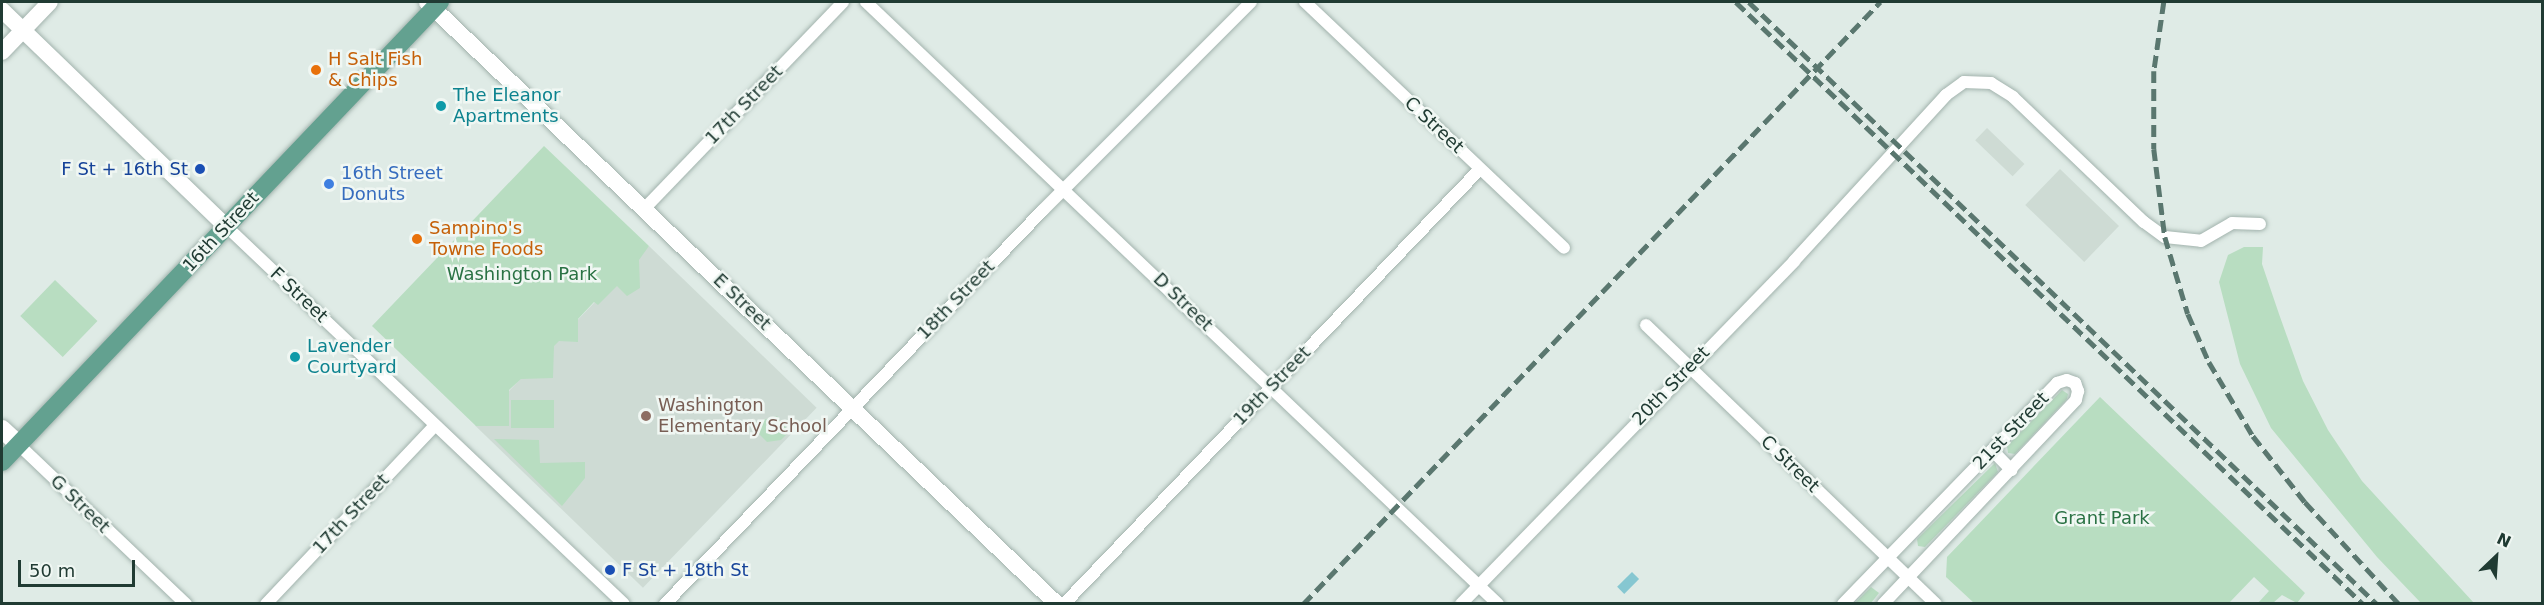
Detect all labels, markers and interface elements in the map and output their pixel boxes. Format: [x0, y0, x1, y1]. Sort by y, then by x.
place label: H Salt Fish & Chips [328, 49, 422, 92]
street label: 17th Street [701, 61, 787, 149]
marker: H Salt Fish & Chips [309, 63, 323, 77]
place label: The Eleanor Apartments [453, 85, 560, 128]
street label: C Street [1400, 92, 1468, 158]
marker: The Eleanor Apartments [434, 99, 448, 113]
place label: F St + 16th St [61, 158, 188, 180]
marker: F St + 16th St [193, 162, 207, 176]
place label: 16th Street Donuts [341, 163, 443, 206]
marker: 16th Street Donuts [322, 177, 336, 191]
street label: 16th Street [178, 187, 264, 277]
place label: Sampino's Towne Foods [429, 218, 543, 260]
marker: Sampino's Towne Foods [410, 232, 424, 246]
street label: 18th Street [913, 256, 999, 344]
street label: F Street [266, 263, 332, 327]
park label: Washington Park [447, 263, 597, 285]
street label: D Street [1149, 268, 1217, 336]
street label: E Street [709, 269, 775, 335]
place label: Lavender Courtyard [307, 336, 397, 378]
street label: 19th Street [1229, 342, 1315, 430]
street label: 20th Street [1628, 342, 1714, 430]
marker: Lavender Courtyard [288, 350, 302, 364]
street label: 21st Street [1969, 388, 2053, 474]
place label: Washington Elementary School [658, 395, 827, 438]
marker: Washington Elementary School [639, 409, 653, 423]
street label: C Street [1756, 431, 1824, 497]
street label: 17th Street [308, 469, 394, 559]
street label: G Street [46, 470, 114, 538]
park label: Grant Park [2054, 507, 2150, 529]
north arrow [2466, 527, 2526, 587]
text: N [2494, 529, 2514, 552]
scale bar [21, 548, 138, 586]
place label: F St + 18th St [622, 559, 749, 581]
text: 50 m [29, 560, 75, 581]
marker: F St + 18th St [603, 563, 617, 577]

